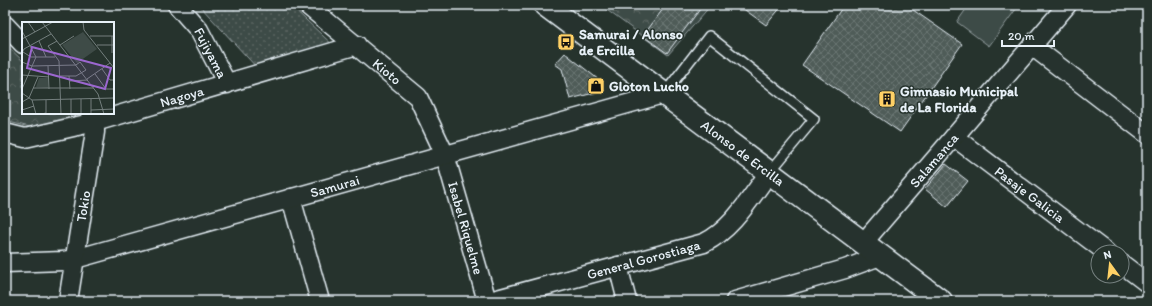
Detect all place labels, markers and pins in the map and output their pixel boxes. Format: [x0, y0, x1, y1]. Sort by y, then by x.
place label: Samurai / Alonso de Ercilla [579, 26, 683, 59]
bus stop icon: Samurai / Alonso de Ercilla [556, 32, 576, 52]
shop icon: Gloton Lucho [586, 76, 606, 96]
place label: Gloton Lucho [609, 78, 689, 95]
place label: Gimnasio Municipal de La Florida [900, 83, 1019, 116]
building icon: Gimnasio Municipal de La Florida [877, 89, 897, 109]

